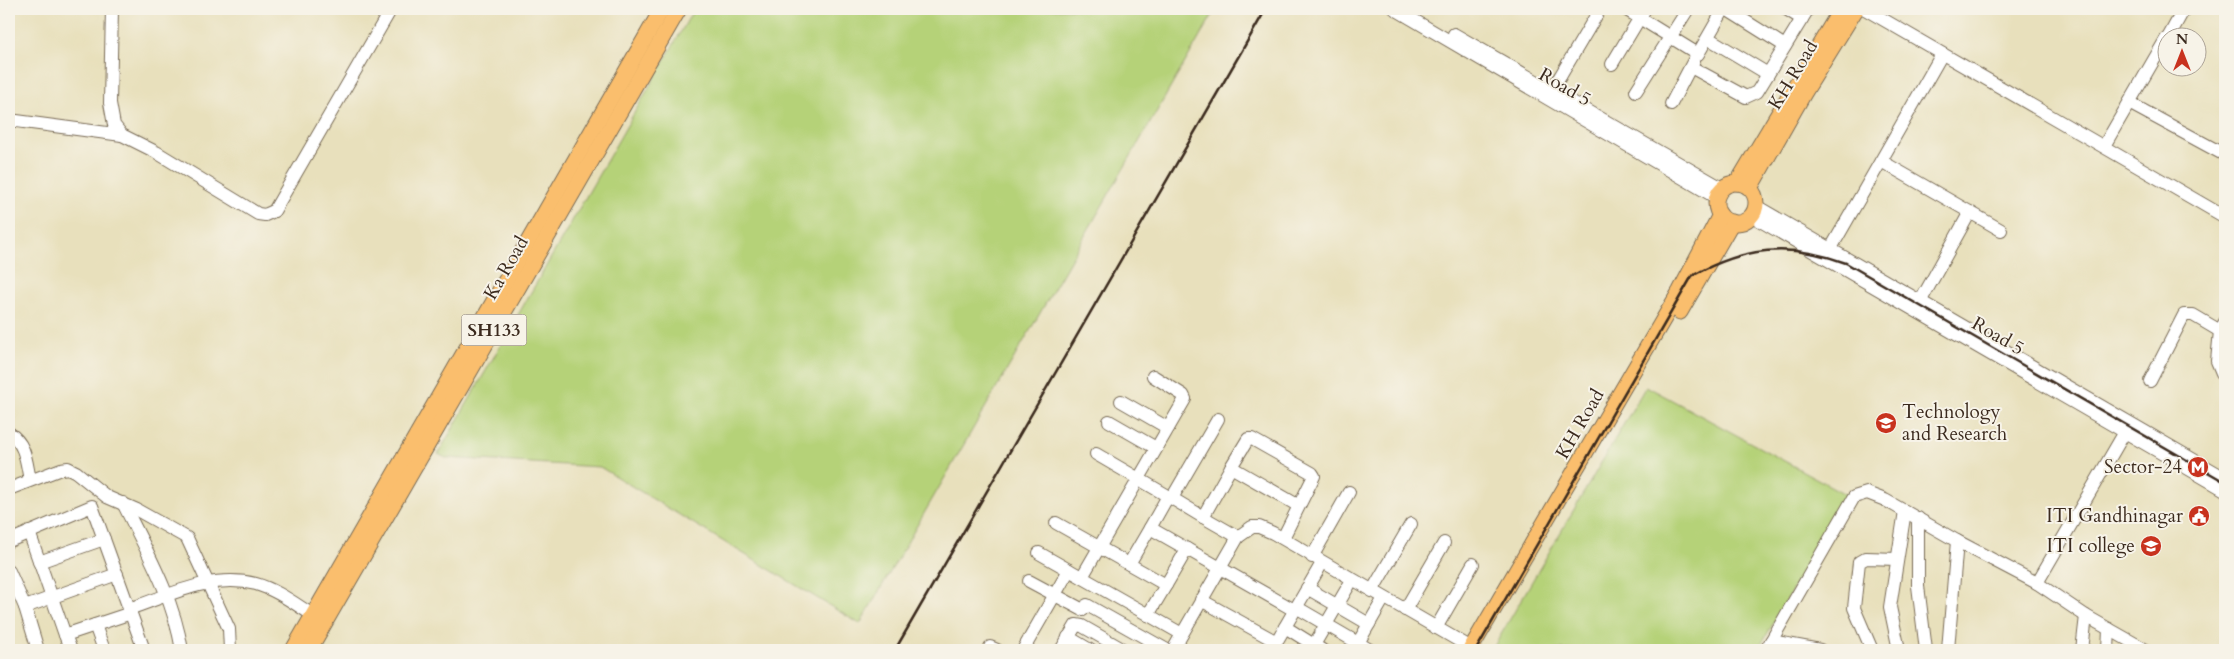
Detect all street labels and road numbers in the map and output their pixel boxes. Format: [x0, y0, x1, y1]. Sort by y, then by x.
street label: KH Road [1762, 35, 1824, 115]
street label: Road 5 [1534, 62, 1596, 112]
street label: Ka Road [477, 232, 535, 304]
street label: Road 5 [1967, 311, 2029, 361]
road number: SH133 [462, 314, 526, 346]
street label: KH Road [1550, 384, 1610, 464]

